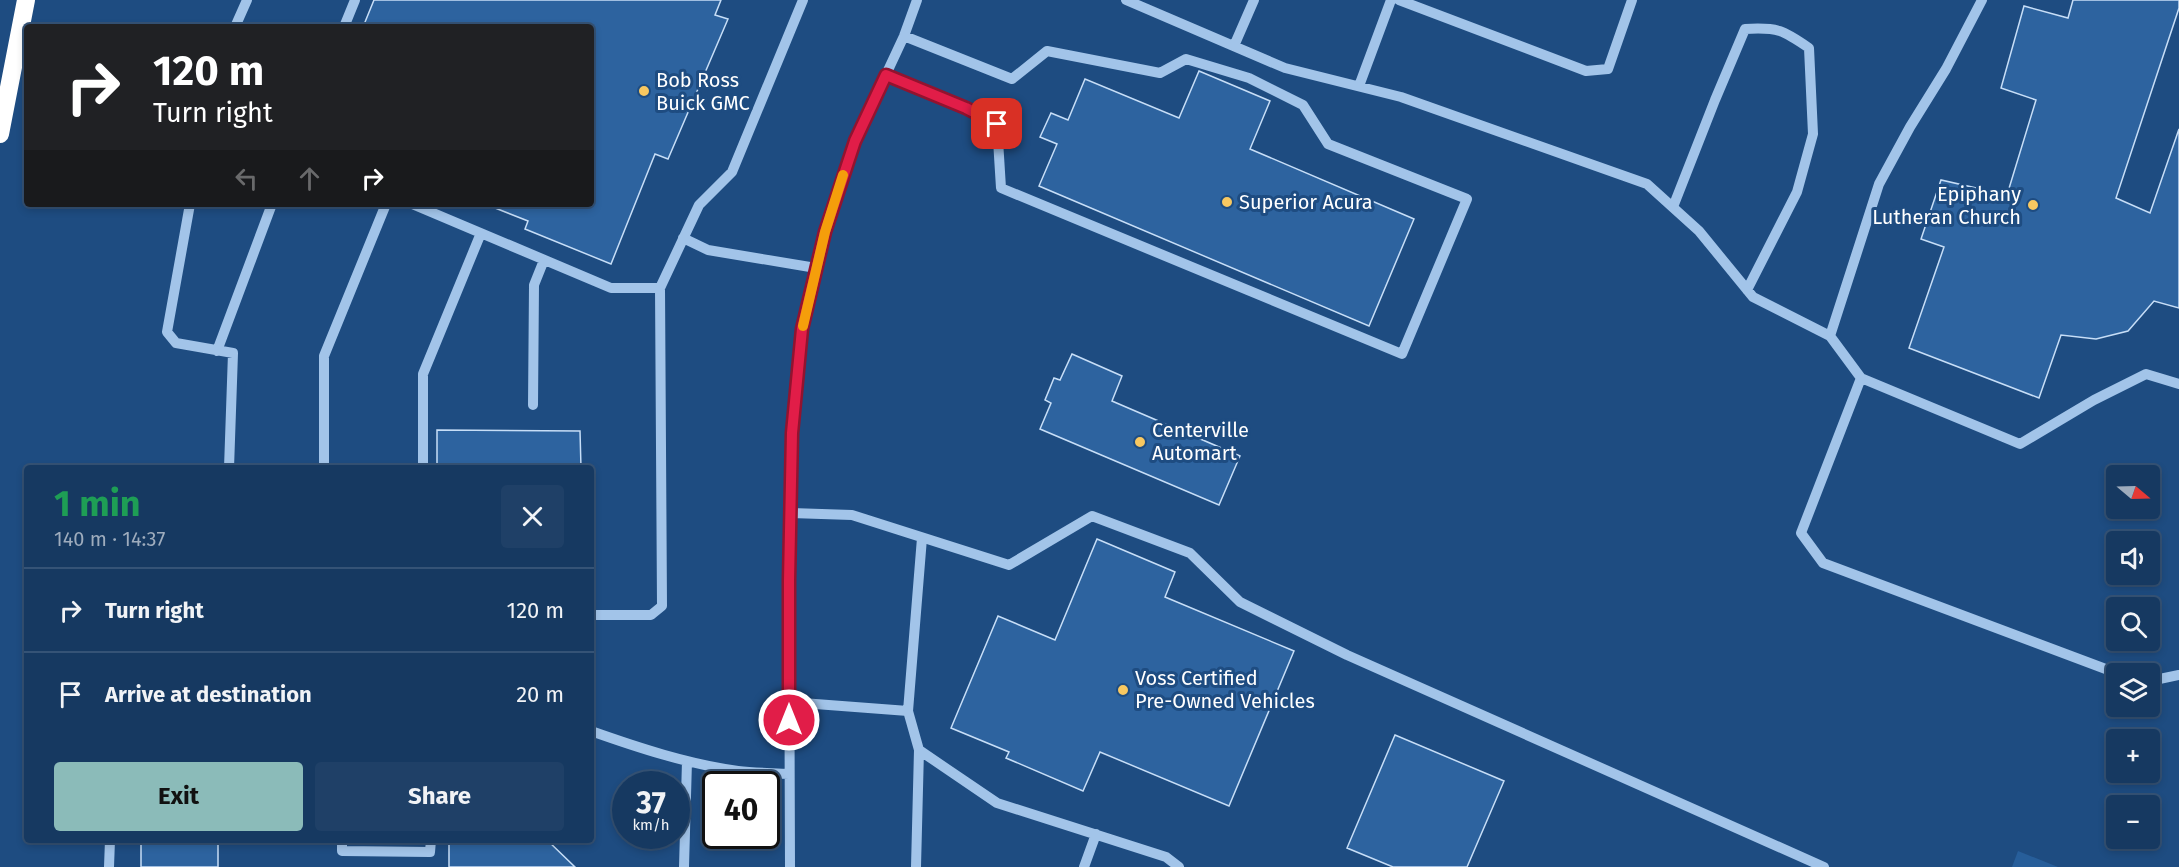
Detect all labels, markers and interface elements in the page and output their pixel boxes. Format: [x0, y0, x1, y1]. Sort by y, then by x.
text: 120 m [153, 46, 264, 96]
icon: right [54, 48, 132, 126]
place label: Bob Ross Buick GMC [656, 68, 750, 115]
marker: Bob Ross Buick GMC [637, 84, 651, 98]
text: Turn right [153, 97, 273, 129]
pin [971, 98, 1022, 149]
icon: arrive [980, 107, 1013, 140]
icon: left [230, 162, 263, 195]
icon: ahead [293, 162, 326, 195]
icon: right [356, 162, 389, 195]
place label: Epiphany Lutheran Church [1872, 182, 2021, 229]
place label: Superior Acura [1239, 190, 1373, 214]
marker: Superior Acura [1220, 195, 1234, 209]
marker: Epiphany Lutheran Church [2026, 198, 2040, 212]
place label: Centerville Automart [1152, 418, 1249, 465]
marker: Centerville Automart [1133, 435, 1147, 449]
north arrow [2106, 465, 2160, 519]
map controls [2106, 465, 2160, 849]
text: 1 min [54, 482, 141, 526]
button: close [501, 485, 564, 548]
text: 140 m · 14:37 [54, 527, 165, 551]
button: sound [2106, 531, 2160, 585]
icon: right [54, 594, 87, 627]
text: Turn right [105, 597, 204, 624]
text: 120 m [507, 597, 564, 624]
button: search [2106, 597, 2160, 651]
button: layers [2106, 663, 2160, 717]
place label: Voss Certified Pre-Owned Vehicles [1135, 666, 1315, 713]
icon: arrive [54, 678, 87, 711]
text: Arrive at destination [105, 681, 312, 708]
text: 20 m [516, 681, 564, 708]
marker: Voss Certified Pre-Owned Vehicles [1116, 683, 1130, 697]
position arrow [757, 688, 821, 752]
button: + [2106, 729, 2160, 783]
button: Exit [54, 762, 303, 831]
button: Share [315, 762, 564, 831]
speed limit sign: 40 [702, 771, 780, 849]
text: 37 [636, 785, 666, 821]
button: − [2106, 795, 2160, 849]
text: km/h [632, 816, 670, 834]

